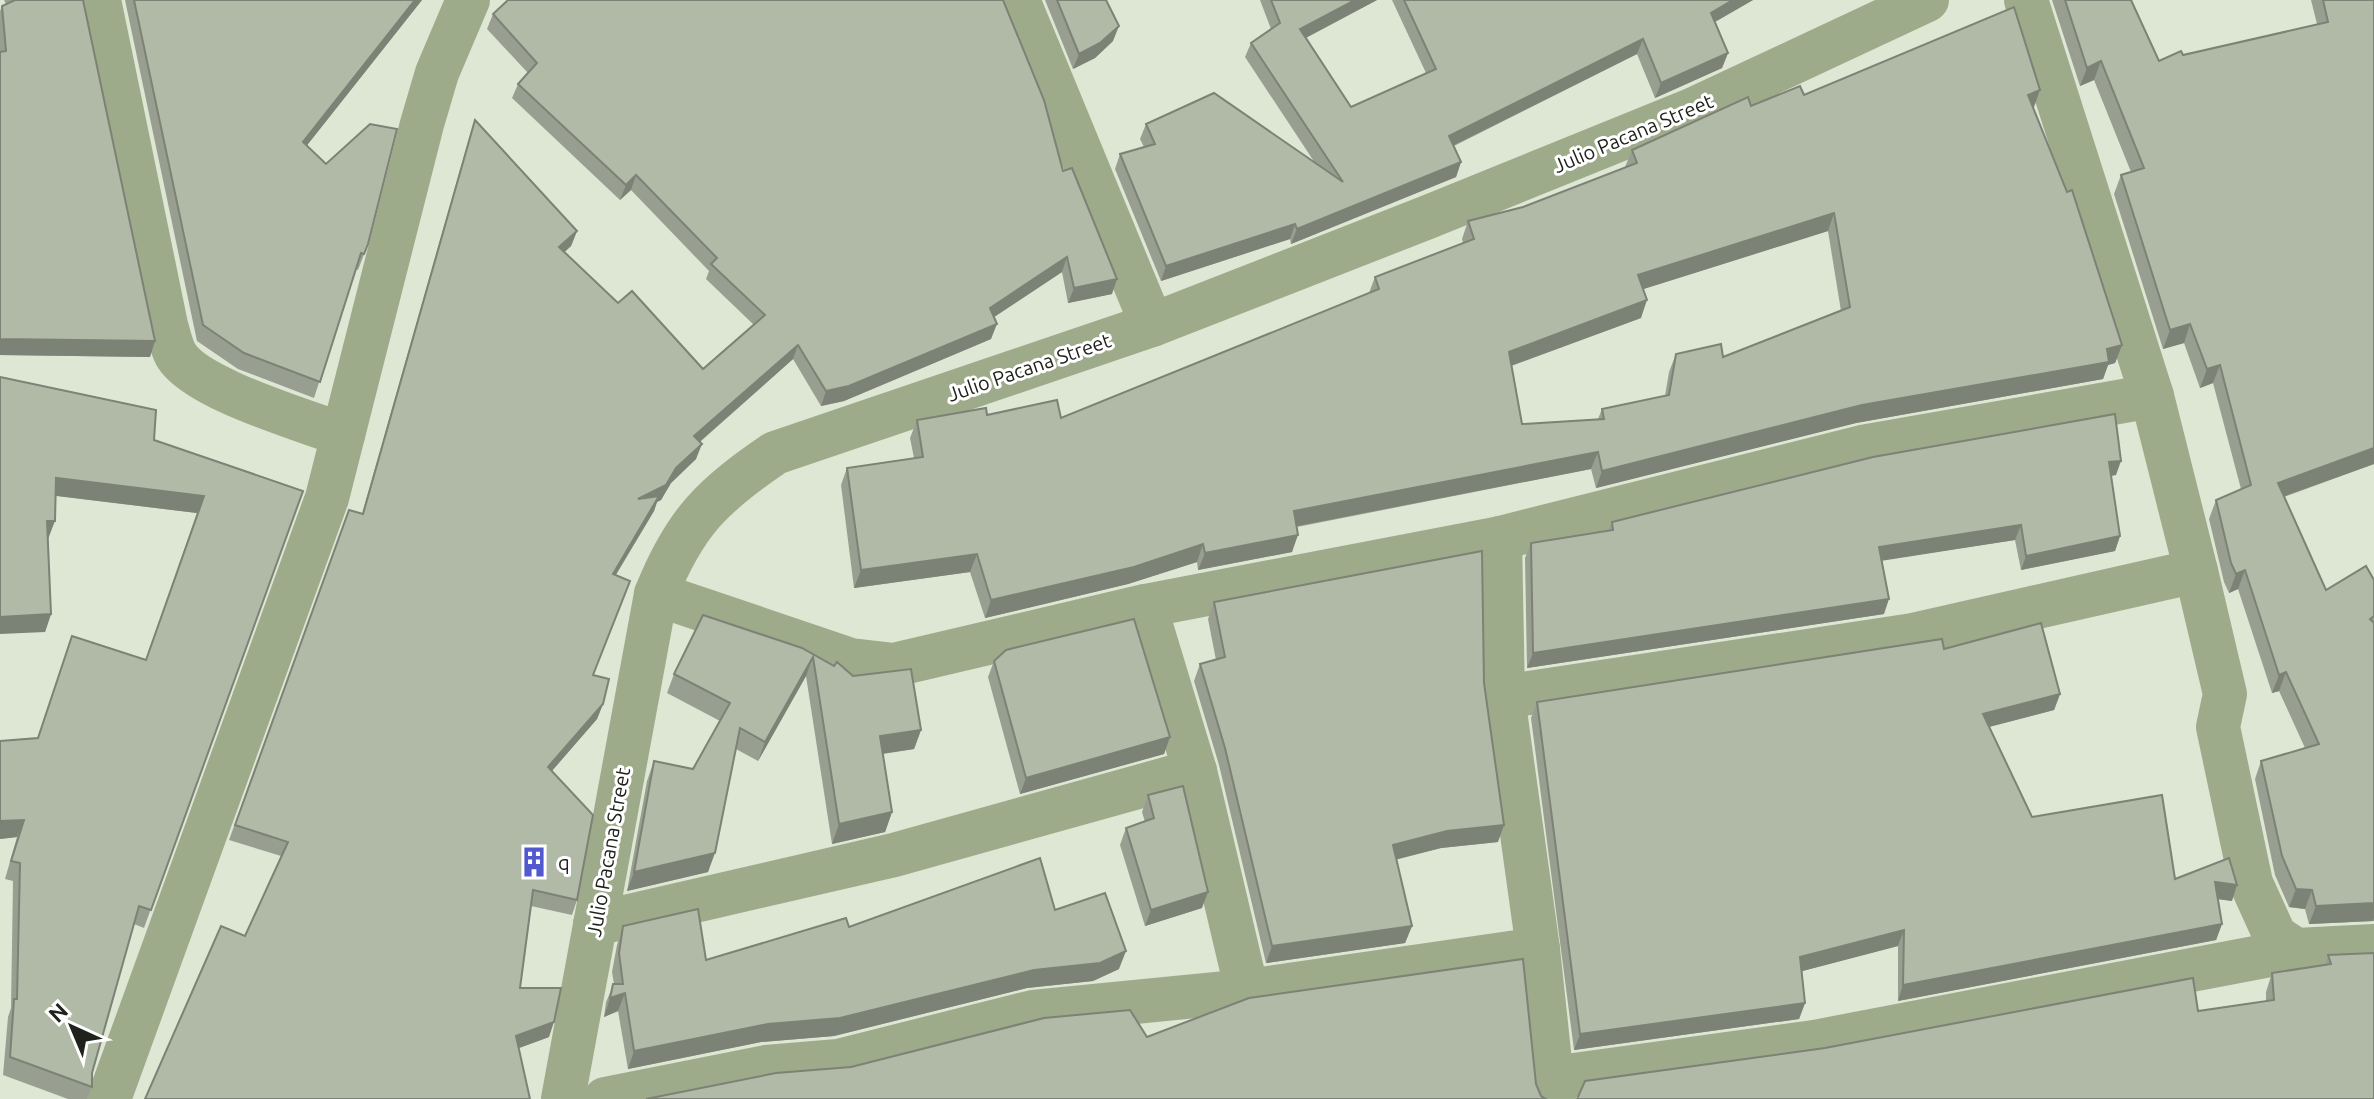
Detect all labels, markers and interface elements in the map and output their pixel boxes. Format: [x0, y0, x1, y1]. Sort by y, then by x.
street label: Julio Pacana Street [1550, 89, 1716, 177]
street label: Julio Pacana Street [944, 328, 1114, 406]
street label: Julio Pacana Street [582, 765, 634, 938]
building icon: q [517, 845, 551, 879]
place label: q [558, 851, 570, 874]
north arrow [32, 987, 112, 1067]
text: N [43, 998, 72, 1027]

